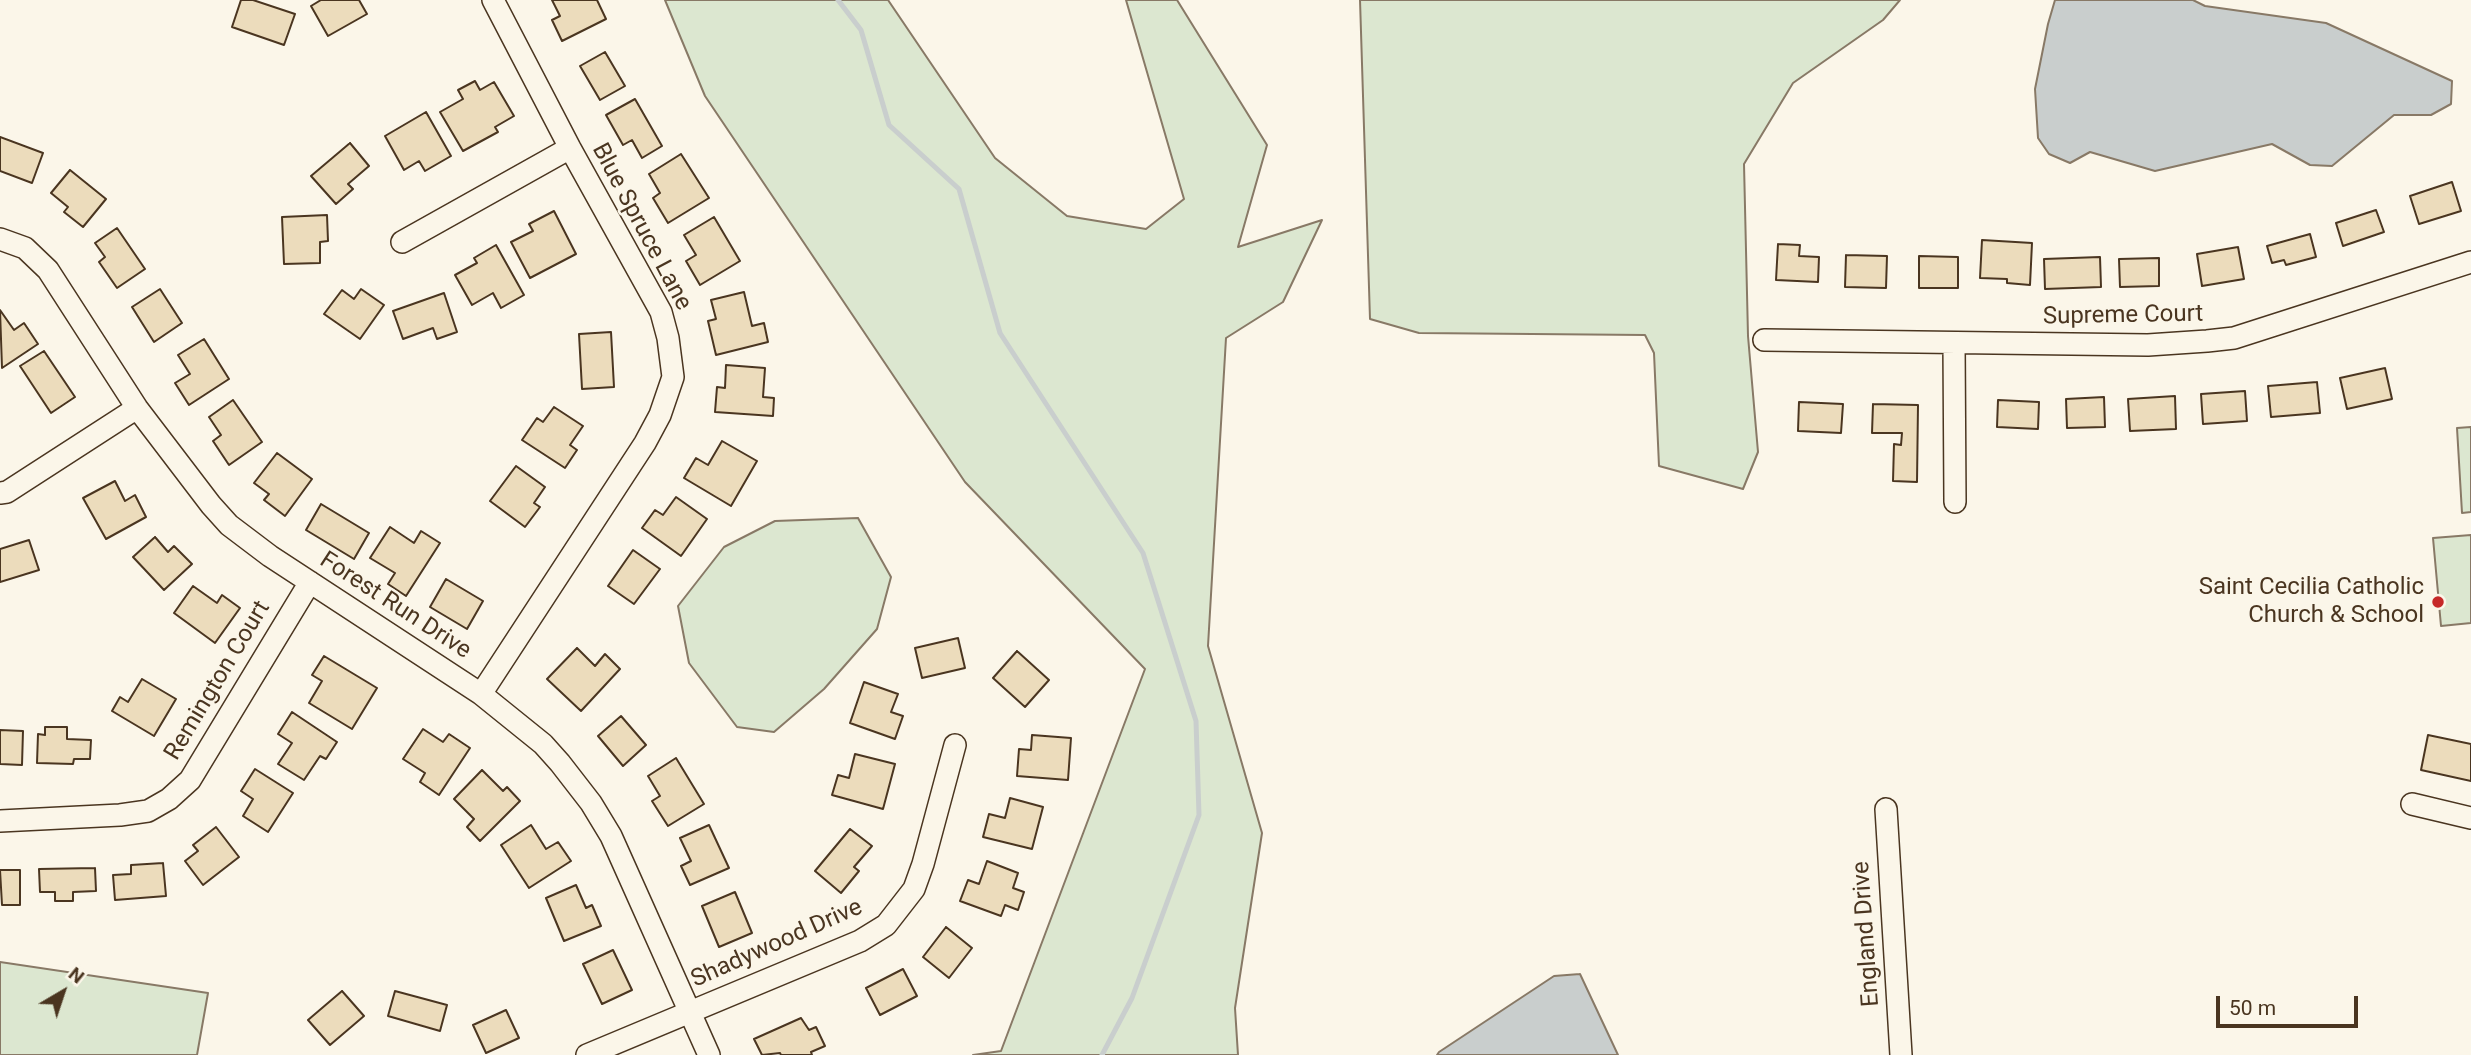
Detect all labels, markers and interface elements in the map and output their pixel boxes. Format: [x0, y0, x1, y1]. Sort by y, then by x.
street label: Blue Spruce Lane [585, 139, 697, 315]
street label: Supreme Court [2043, 300, 2203, 332]
street label: Forest Run Drive [314, 546, 476, 666]
place label: Saint Cecilia Catholic Church & School [2199, 574, 2424, 630]
marker: Saint Cecilia Catholic Church & School [2430, 594, 2446, 610]
street label: Remington Court [159, 596, 277, 766]
street label: England Drive [1848, 860, 1886, 1008]
street label: Shadywood Drive [687, 893, 867, 995]
north arrow [28, 957, 98, 1027]
text: N [64, 962, 89, 988]
scale bar [2219, 982, 2361, 1026]
text: 50 m [2229, 996, 2276, 1020]

